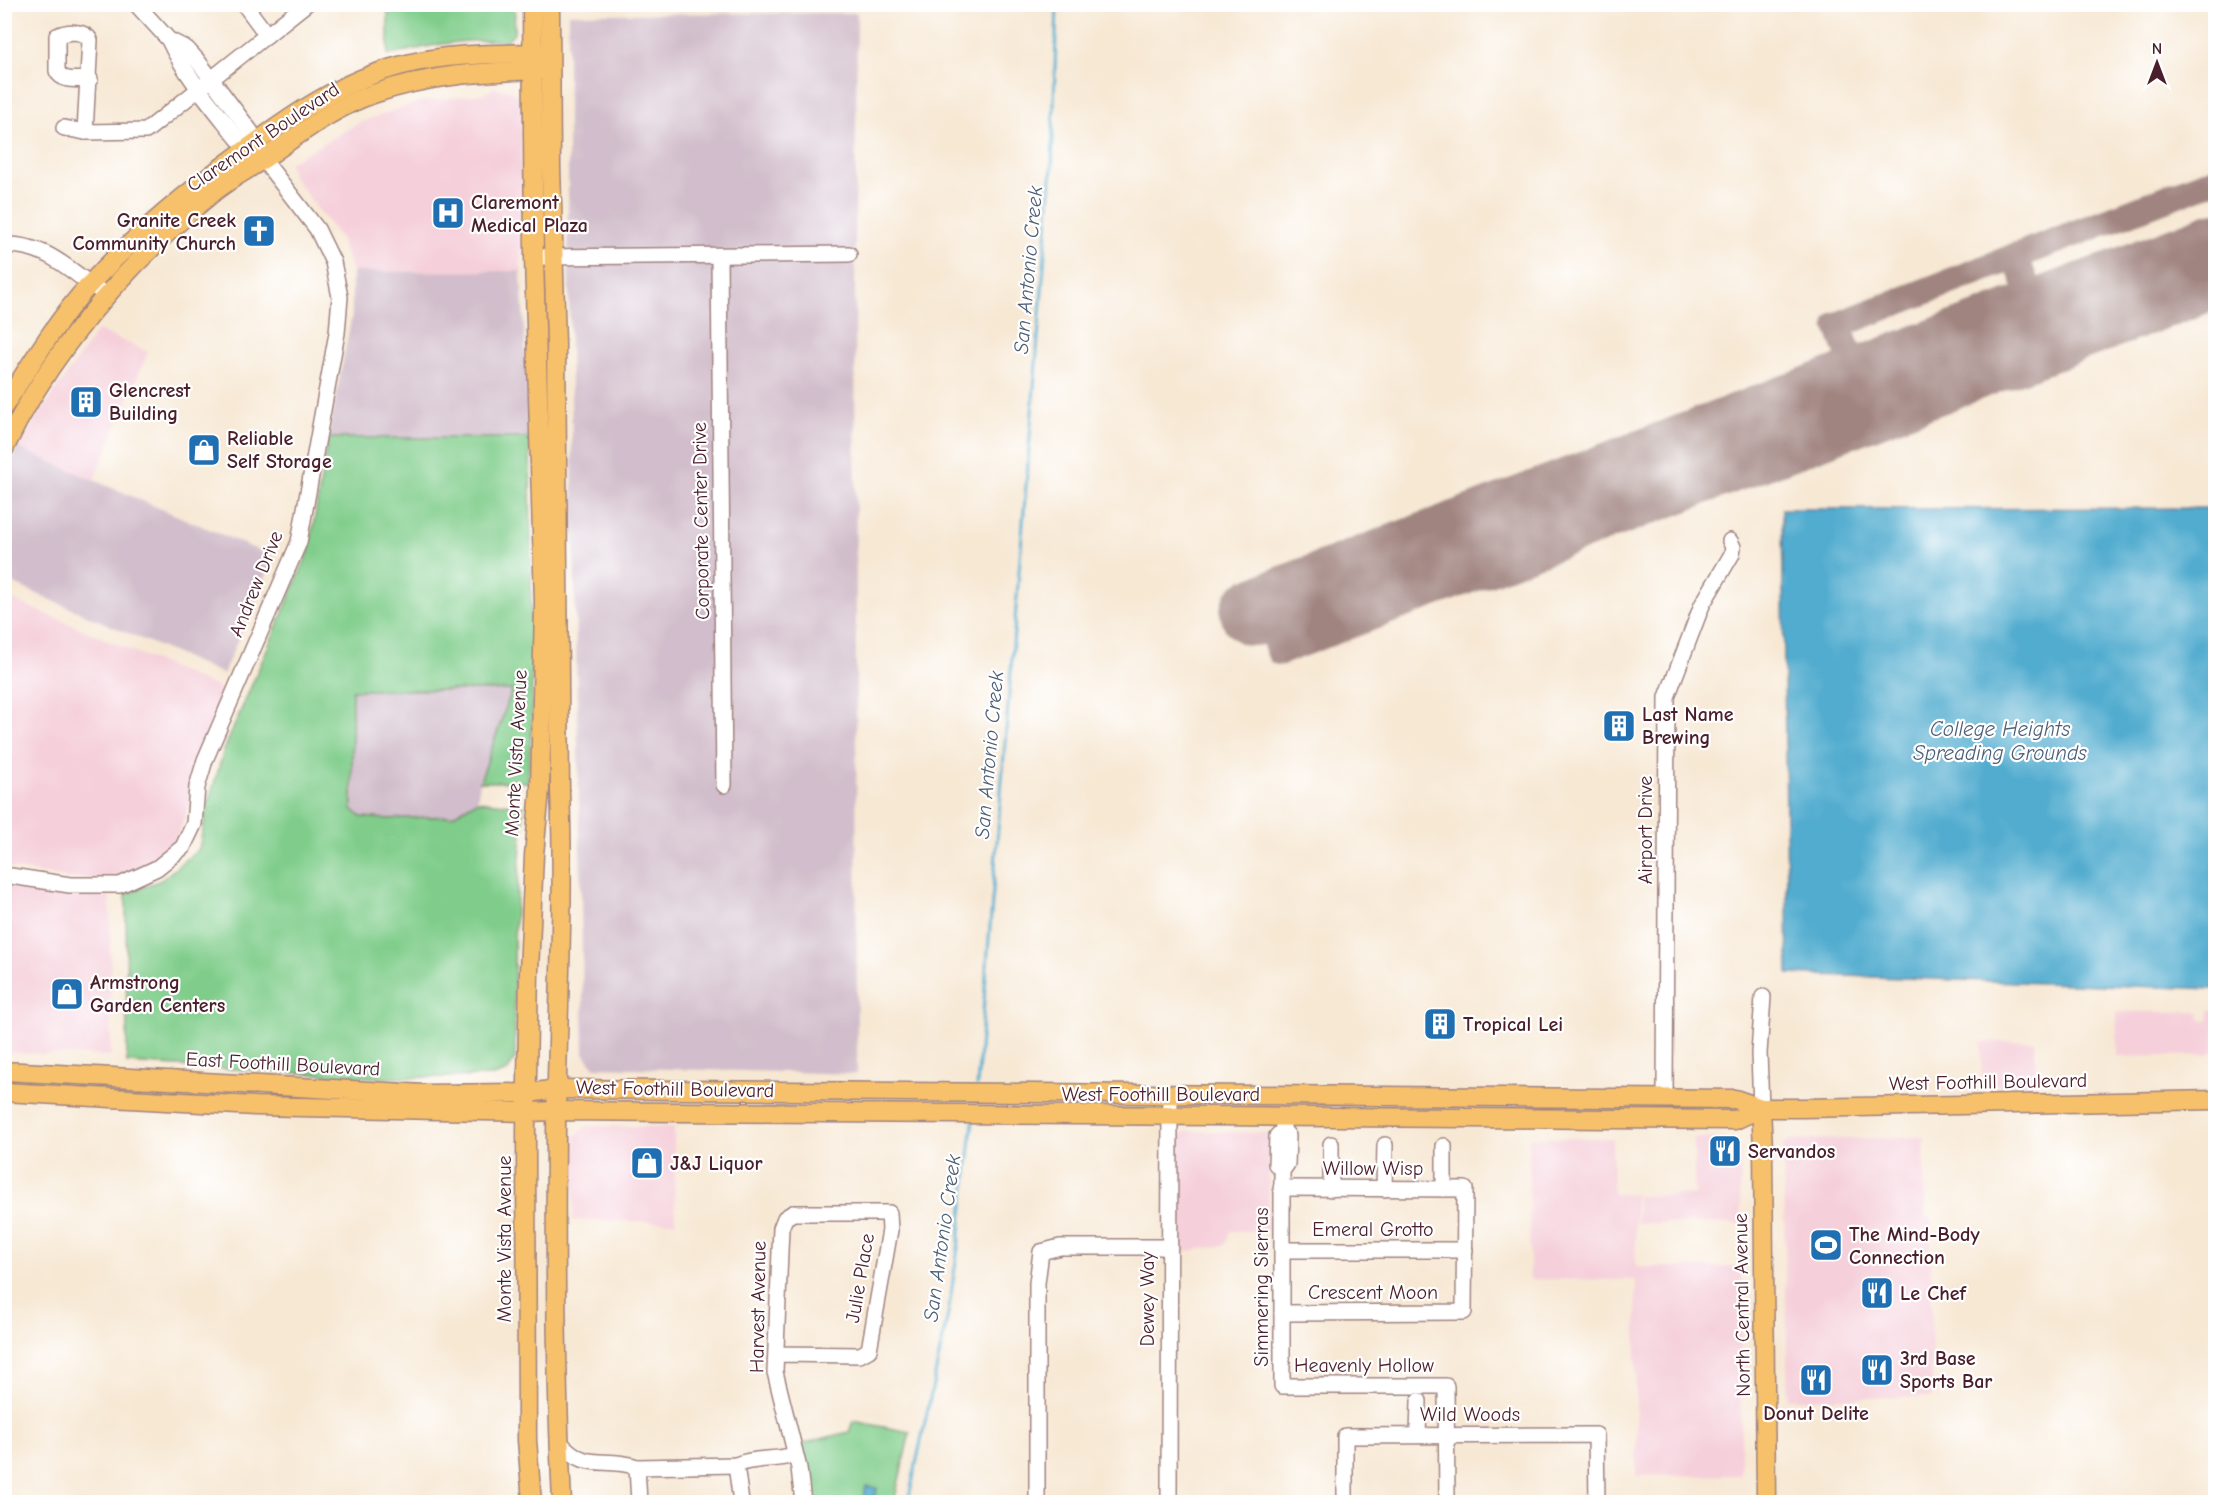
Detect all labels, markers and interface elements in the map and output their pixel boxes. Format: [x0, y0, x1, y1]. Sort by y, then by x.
north arrow [2127, 33, 2187, 93]
text: N [2152, 40, 2162, 58]
street label: Claremont Boulevard [182, 77, 344, 197]
water label: San Antonio Creek [1009, 184, 1047, 355]
place label: Claremont Medical Plaza [471, 191, 588, 237]
hospital icon: Claremont Medical Plaza [430, 195, 466, 231]
place label: Granite Creek Community Church [73, 209, 236, 255]
church icon: Granite Creek Community Church [241, 213, 277, 249]
place label: Glencrest Building [109, 379, 191, 425]
building icon: Glencrest Building [68, 384, 104, 420]
street label: Corporate Center Drive [688, 422, 714, 620]
place label: Reliable Self Storage [227, 427, 332, 473]
shop icon: Reliable Self Storage [186, 432, 222, 468]
street label: Andrew Drive [224, 528, 288, 640]
street label: Monte Vista Avenue [500, 669, 532, 837]
water label: San Antonio Creek [970, 669, 1008, 840]
place label: Last Name Brewing [1642, 703, 1734, 749]
building icon: Last Name Brewing [1601, 708, 1637, 744]
water label: College Heights Spreading Grounds [1913, 717, 2087, 765]
street label: Airport Drive [1634, 776, 1657, 884]
place label: Armstrong Garden Centers [90, 971, 225, 1017]
shop icon: Armstrong Garden Centers [49, 976, 85, 1012]
building icon: Tropical Lei [1422, 1006, 1458, 1042]
place label: Tropical Lei [1463, 1013, 1563, 1036]
street label: East Foothill Boulevard [185, 1047, 381, 1081]
street label: West Foothill Boulevard [1889, 1069, 2087, 1095]
street label: West Foothill Boulevard [576, 1076, 774, 1102]
street label: West Foothill Boulevard [1062, 1083, 1260, 1106]
restaurant icon: Servandos [1707, 1133, 1743, 1169]
place label: Servandos [1748, 1140, 1835, 1163]
shop icon: J&J Liquor [629, 1145, 665, 1181]
place label: J&J Liquor [670, 1152, 763, 1175]
water label: San Antonio Creek [918, 1152, 966, 1323]
street label: Monte Vista Avenue [493, 1156, 516, 1322]
street label: Willow Wisp [1323, 1157, 1423, 1180]
street label: Simmering Sierras [1250, 1207, 1273, 1367]
street label: North Central Avenue [1729, 1213, 1755, 1397]
street label: Emeral Grotto [1312, 1218, 1434, 1241]
place label: The Mind-Body Connection [1849, 1223, 1980, 1269]
sports icon: The Mind-Body Connection [1808, 1227, 1844, 1263]
street label: Julie Place [841, 1231, 879, 1325]
street label: Harvest Avenue [745, 1241, 771, 1373]
street label: Dewey Way [1136, 1251, 1159, 1347]
restaurant icon: Le Chef [1859, 1275, 1895, 1311]
street label: Crescent Moon [1308, 1281, 1438, 1304]
place label: Le Chef [1900, 1282, 1968, 1305]
place label: 3rd Base Sports Bar [1900, 1347, 1992, 1393]
restaurant icon: 3rd Base Sports Bar [1859, 1352, 1895, 1388]
street label: Heavenly Hollow [1294, 1354, 1434, 1377]
restaurant icon: Donut Delite [1798, 1362, 1834, 1398]
place label: Donut Delite [1763, 1402, 1869, 1425]
street label: Wild Woods [1420, 1403, 1520, 1426]

